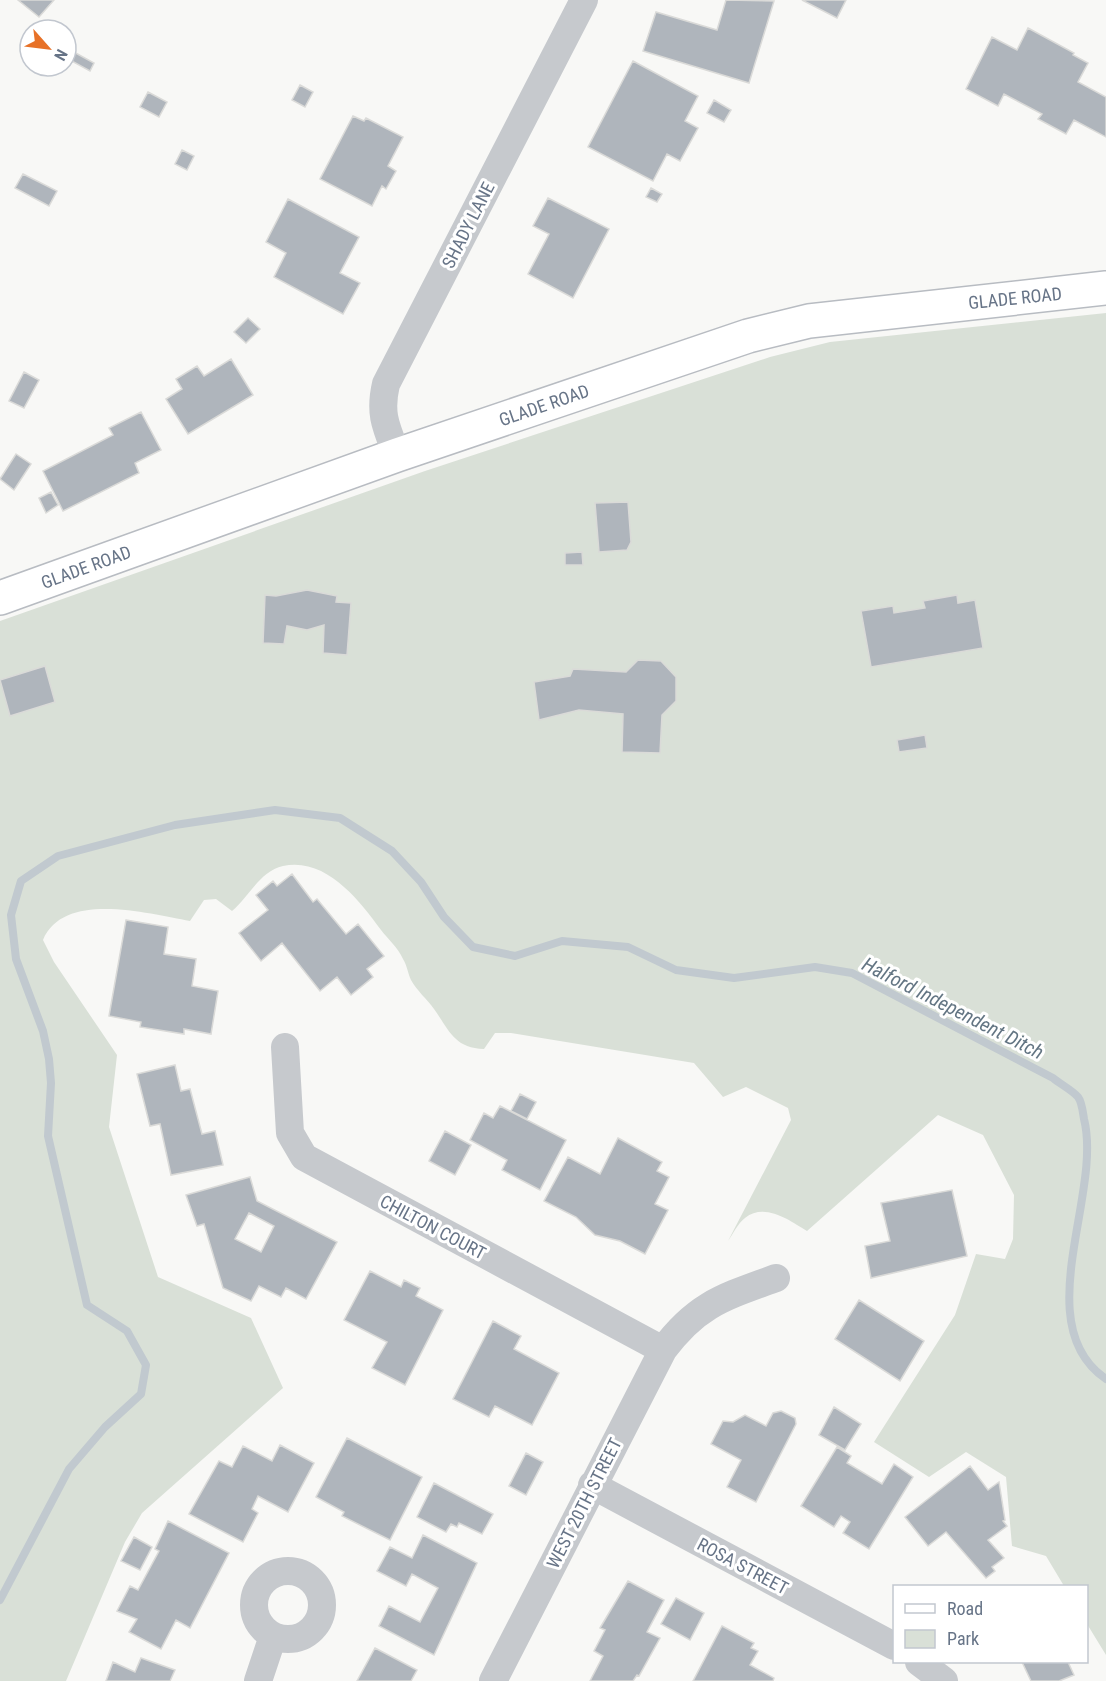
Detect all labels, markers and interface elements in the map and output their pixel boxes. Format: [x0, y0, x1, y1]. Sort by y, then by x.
north arrow [18, 18, 78, 78]
text: N [50, 46, 71, 64]
street label: SHADY LANE [437, 178, 499, 272]
street label: GLADE ROAD [967, 283, 1063, 313]
street label: GLADE ROAD [496, 380, 592, 430]
street label: GLADE ROAD [38, 541, 134, 593]
water label: Halford Independent Ditch [858, 952, 1048, 1064]
street label: CHILTON COURT [377, 1190, 489, 1264]
street label: WEST 20TH STREET [542, 1434, 626, 1572]
street label: ROSA STREET [694, 1533, 792, 1599]
legend [893, 1585, 1088, 1663]
text: Road [947, 1598, 983, 1619]
text: Park [947, 1628, 979, 1649]

